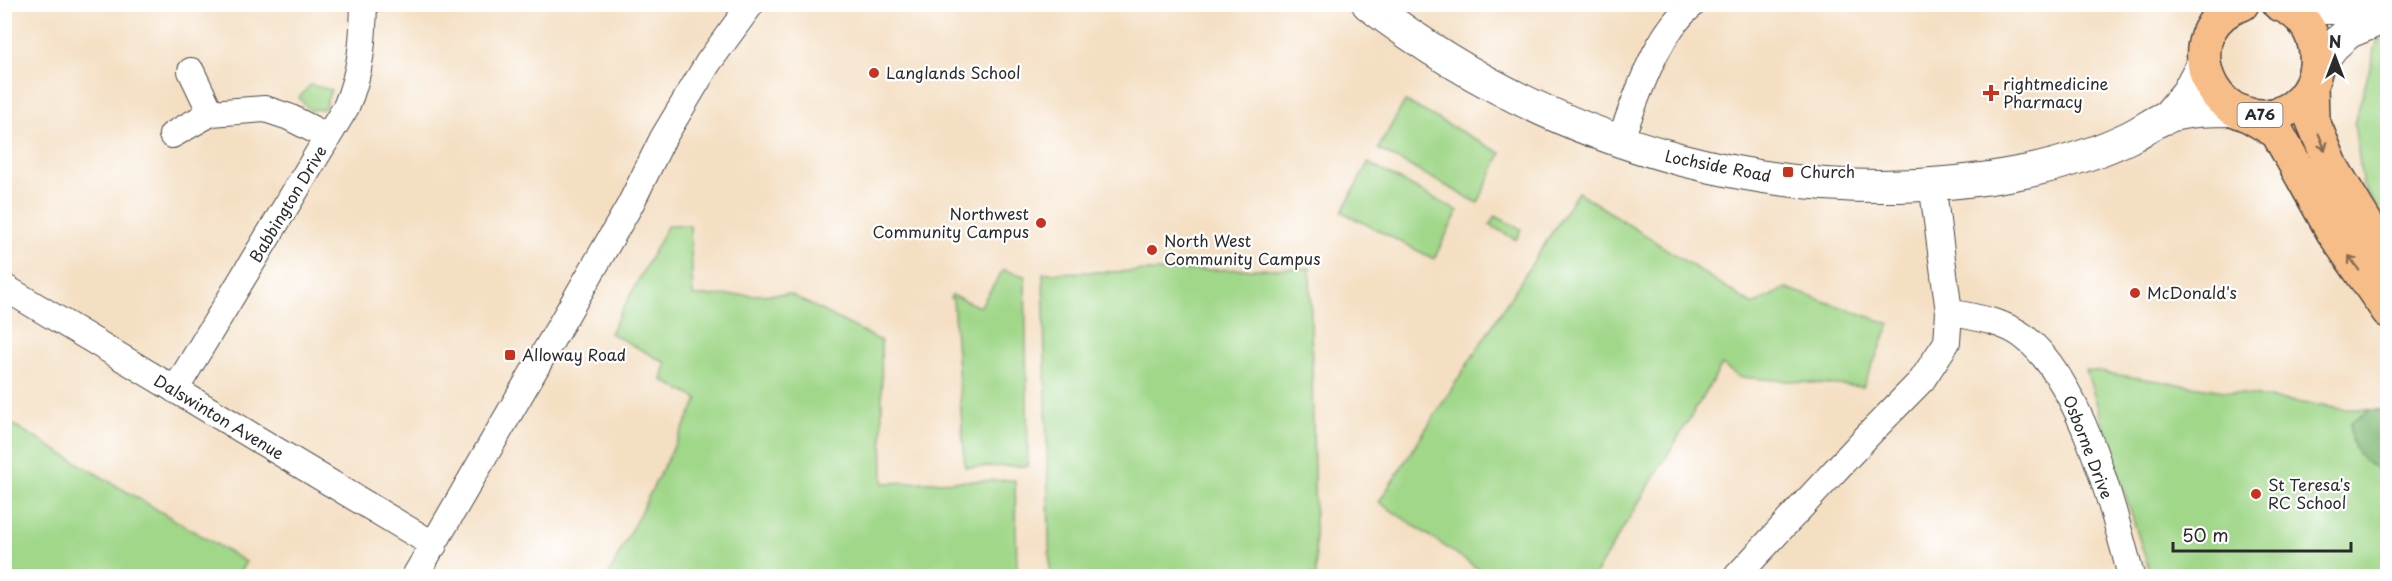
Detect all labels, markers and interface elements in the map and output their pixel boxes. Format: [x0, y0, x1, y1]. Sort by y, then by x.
north arrow [2305, 27, 2365, 87]
text: N [2329, 29, 2341, 53]
place label: Langlands School [886, 60, 1021, 84]
marker: Langlands School [867, 66, 881, 80]
place label: rightmedicine Pharmacy [2003, 71, 2109, 113]
marker: rightmedicine Pharmacy [1984, 86, 1998, 100]
road number: A76 [2238, 103, 2282, 127]
one-way arrow [2317, 132, 2328, 151]
street label: Babbington Drive [243, 140, 332, 266]
street label: Lochside Road [1663, 143, 1773, 187]
place label: Church [1800, 159, 1855, 183]
marker: Church [1781, 165, 1795, 179]
place label: Northwest Community Campus [873, 201, 1029, 243]
marker: Northwest Community Campus [1034, 216, 1048, 230]
place label: North West Community Campus [1164, 228, 1320, 270]
marker: North West Community Campus [1145, 243, 1159, 257]
one-way arrow [2348, 255, 2360, 272]
place label: McDonald's [2147, 280, 2237, 304]
marker: McDonald's [2128, 286, 2142, 300]
place label: Alloway Road [522, 342, 626, 366]
marker: Alloway Road [503, 348, 517, 362]
street label: Dalswinton Avenue [150, 368, 289, 465]
street label: Osborne Drive [2058, 391, 2120, 502]
place label: St Teresa's RC School [2268, 472, 2350, 514]
marker: St Teresa's RC School [2249, 487, 2263, 501]
scale bar [2173, 515, 2352, 553]
text: 50 m [2182, 521, 2229, 548]

